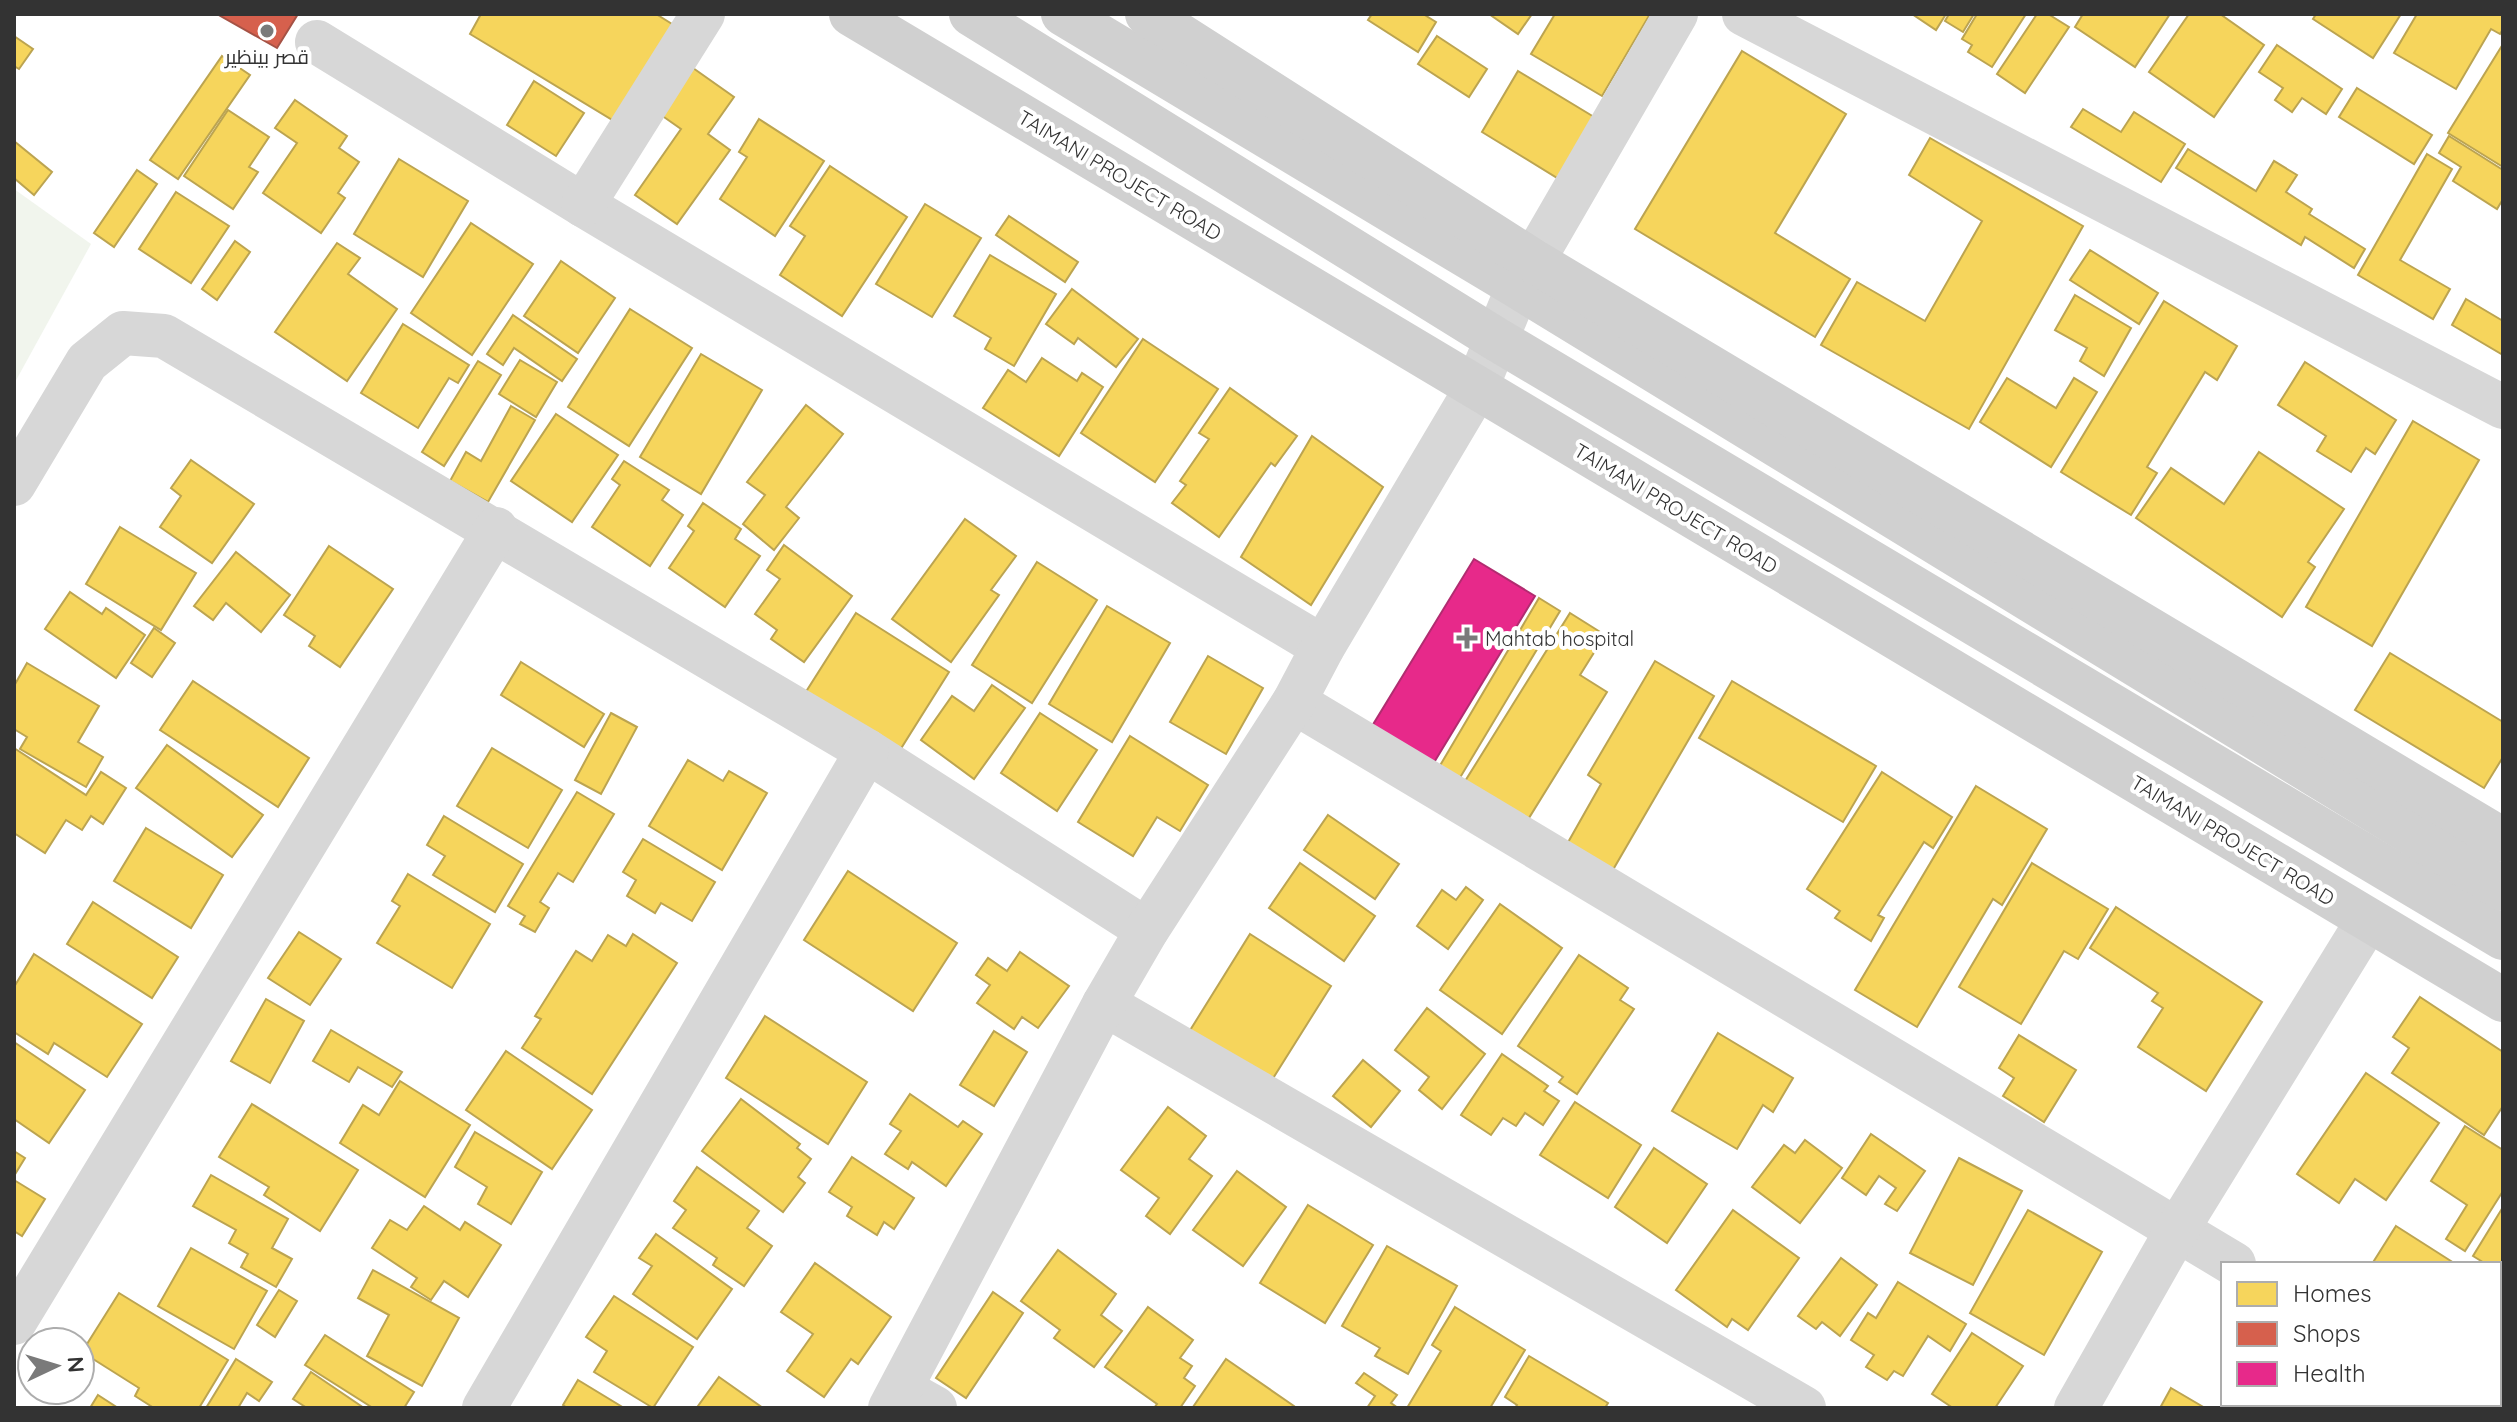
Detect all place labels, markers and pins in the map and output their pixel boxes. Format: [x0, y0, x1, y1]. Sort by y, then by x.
marker: قصر بینظیر [258, 22, 276, 40]
place label: قصر بینظیر [224, 44, 309, 69]
place label: Mahtab hospital [1485, 626, 1634, 651]
marker: Mahtab hospital [1456, 627, 1478, 649]

